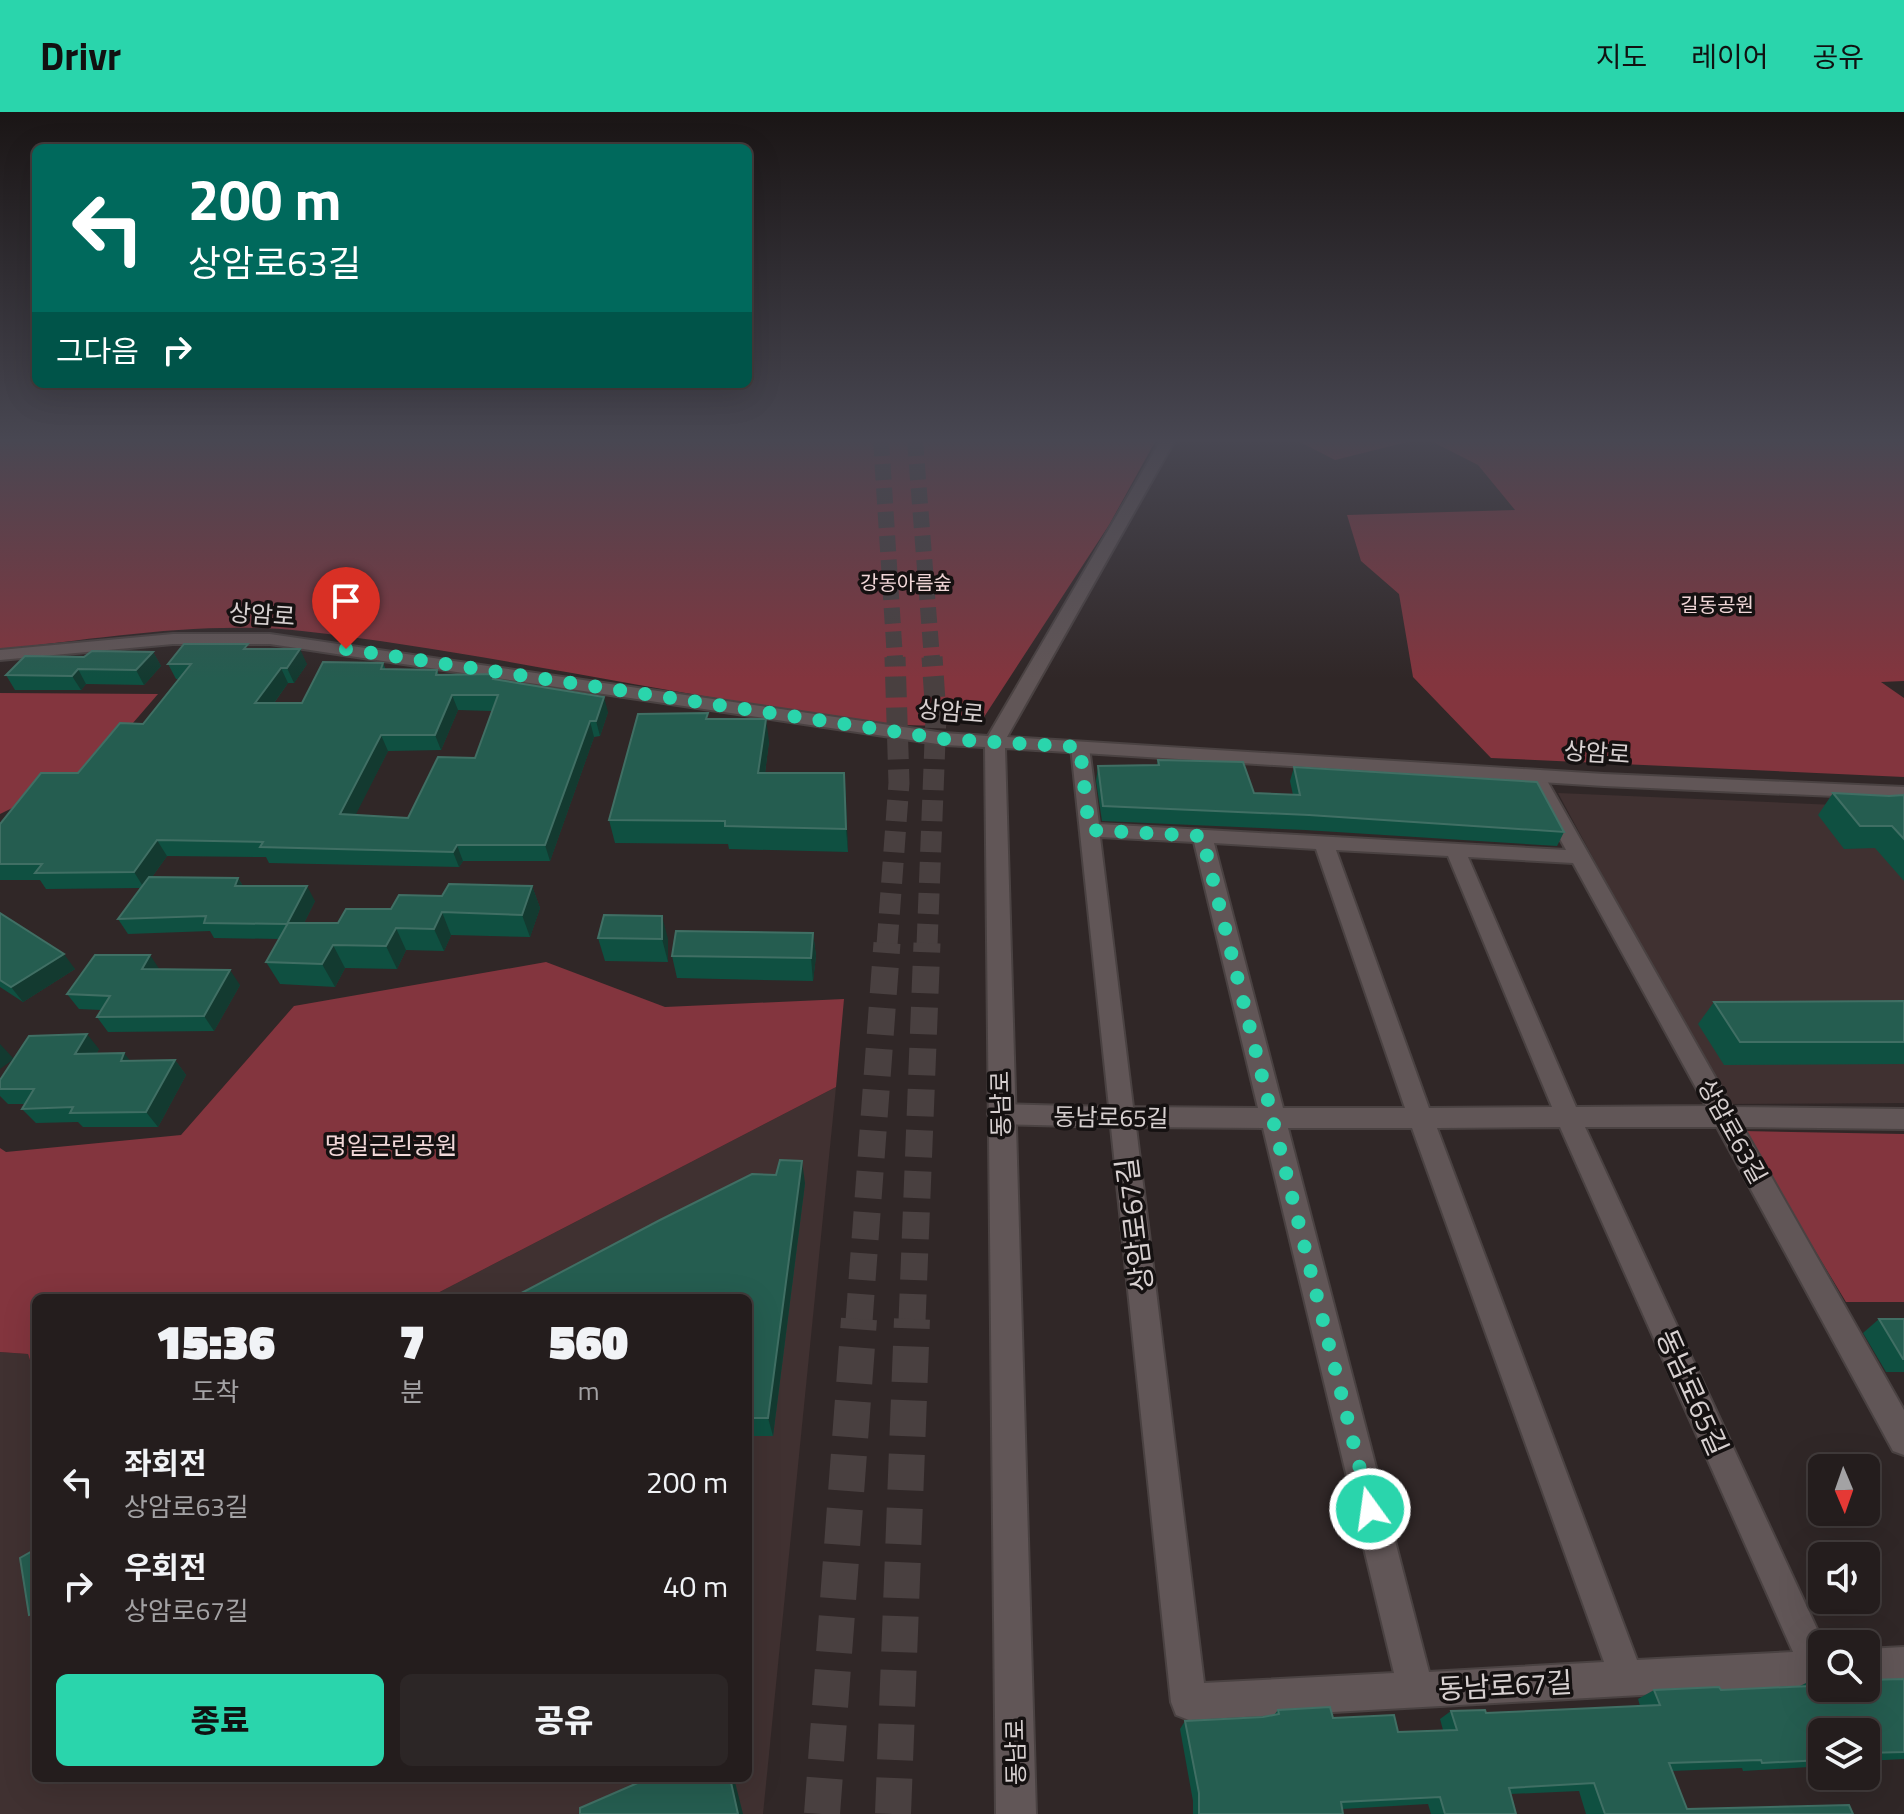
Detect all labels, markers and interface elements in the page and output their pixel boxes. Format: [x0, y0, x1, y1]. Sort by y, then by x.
text: Drivr [40, 27, 121, 85]
text: 지도 [1596, 35, 1647, 78]
text: 레이어 [1691, 35, 1768, 78]
text: 공유 [1812, 35, 1864, 78]
text: 200 m [188, 157, 341, 242]
icon: left [56, 176, 160, 280]
text: 상암로63길 [188, 235, 361, 290]
text: 그다음 [56, 328, 139, 374]
icon: right [155, 328, 199, 372]
pin [312, 567, 380, 649]
park label: 강동아름숲 [860, 567, 952, 598]
icon: arrive [324, 579, 368, 623]
park label: 길동공원 [1680, 589, 1754, 620]
street label: 상암로 [228, 594, 296, 634]
street label: 상암로 [916, 690, 986, 732]
street label: 상암로 [1563, 732, 1631, 772]
street label: 동남로 [981, 1071, 1019, 1137]
street label: 상암로63길 [1689, 1072, 1777, 1190]
street label: 동남로65길 [1053, 1098, 1169, 1136]
park label: 명일근린공원 [325, 1127, 457, 1163]
street label: 상암로67길 [1104, 1156, 1164, 1294]
text: 15:36 [156, 1305, 275, 1378]
text: 7 [399, 1305, 425, 1378]
text: 560 [549, 1305, 628, 1378]
street label: 동남로65길 [1646, 1322, 1740, 1462]
text: m [578, 1371, 600, 1410]
text: 도착 [192, 1372, 239, 1411]
text: 분 [400, 1372, 424, 1411]
text: 좌회전 [124, 1440, 207, 1486]
north arrow [1808, 1454, 1880, 1526]
map controls [1808, 1454, 1880, 1790]
text: 200 m [646, 1459, 728, 1505]
icon: left [56, 1460, 100, 1504]
position arrow [1328, 1467, 1412, 1551]
text: 상암로63길 [124, 1487, 249, 1526]
button: sound [1808, 1542, 1880, 1614]
text: 우회전 [124, 1544, 207, 1590]
text: 40 m [663, 1563, 728, 1609]
icon: right [56, 1564, 100, 1608]
text: 상암로67길 [124, 1591, 249, 1630]
button: search [1808, 1630, 1880, 1702]
street label: 동남로67길 [1437, 1660, 1573, 1710]
button: 종료 [56, 1674, 384, 1766]
button: 공유 [400, 1674, 728, 1766]
button: layers [1808, 1718, 1880, 1790]
street label: 동남로 [996, 1719, 1034, 1785]

